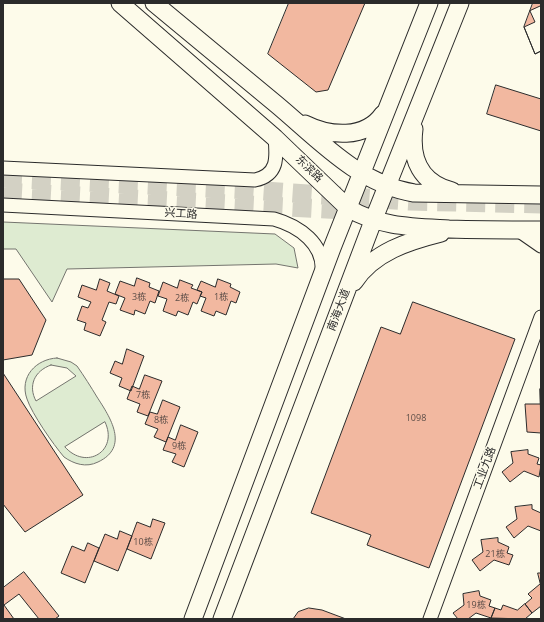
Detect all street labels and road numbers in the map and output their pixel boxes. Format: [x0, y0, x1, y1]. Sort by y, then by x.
street label: 东滨路 [293, 153, 325, 185]
street label: 兴工路 [164, 207, 198, 221]
street label: 南海大道 [325, 287, 353, 333]
street label: 工业九路 [471, 445, 499, 491]

